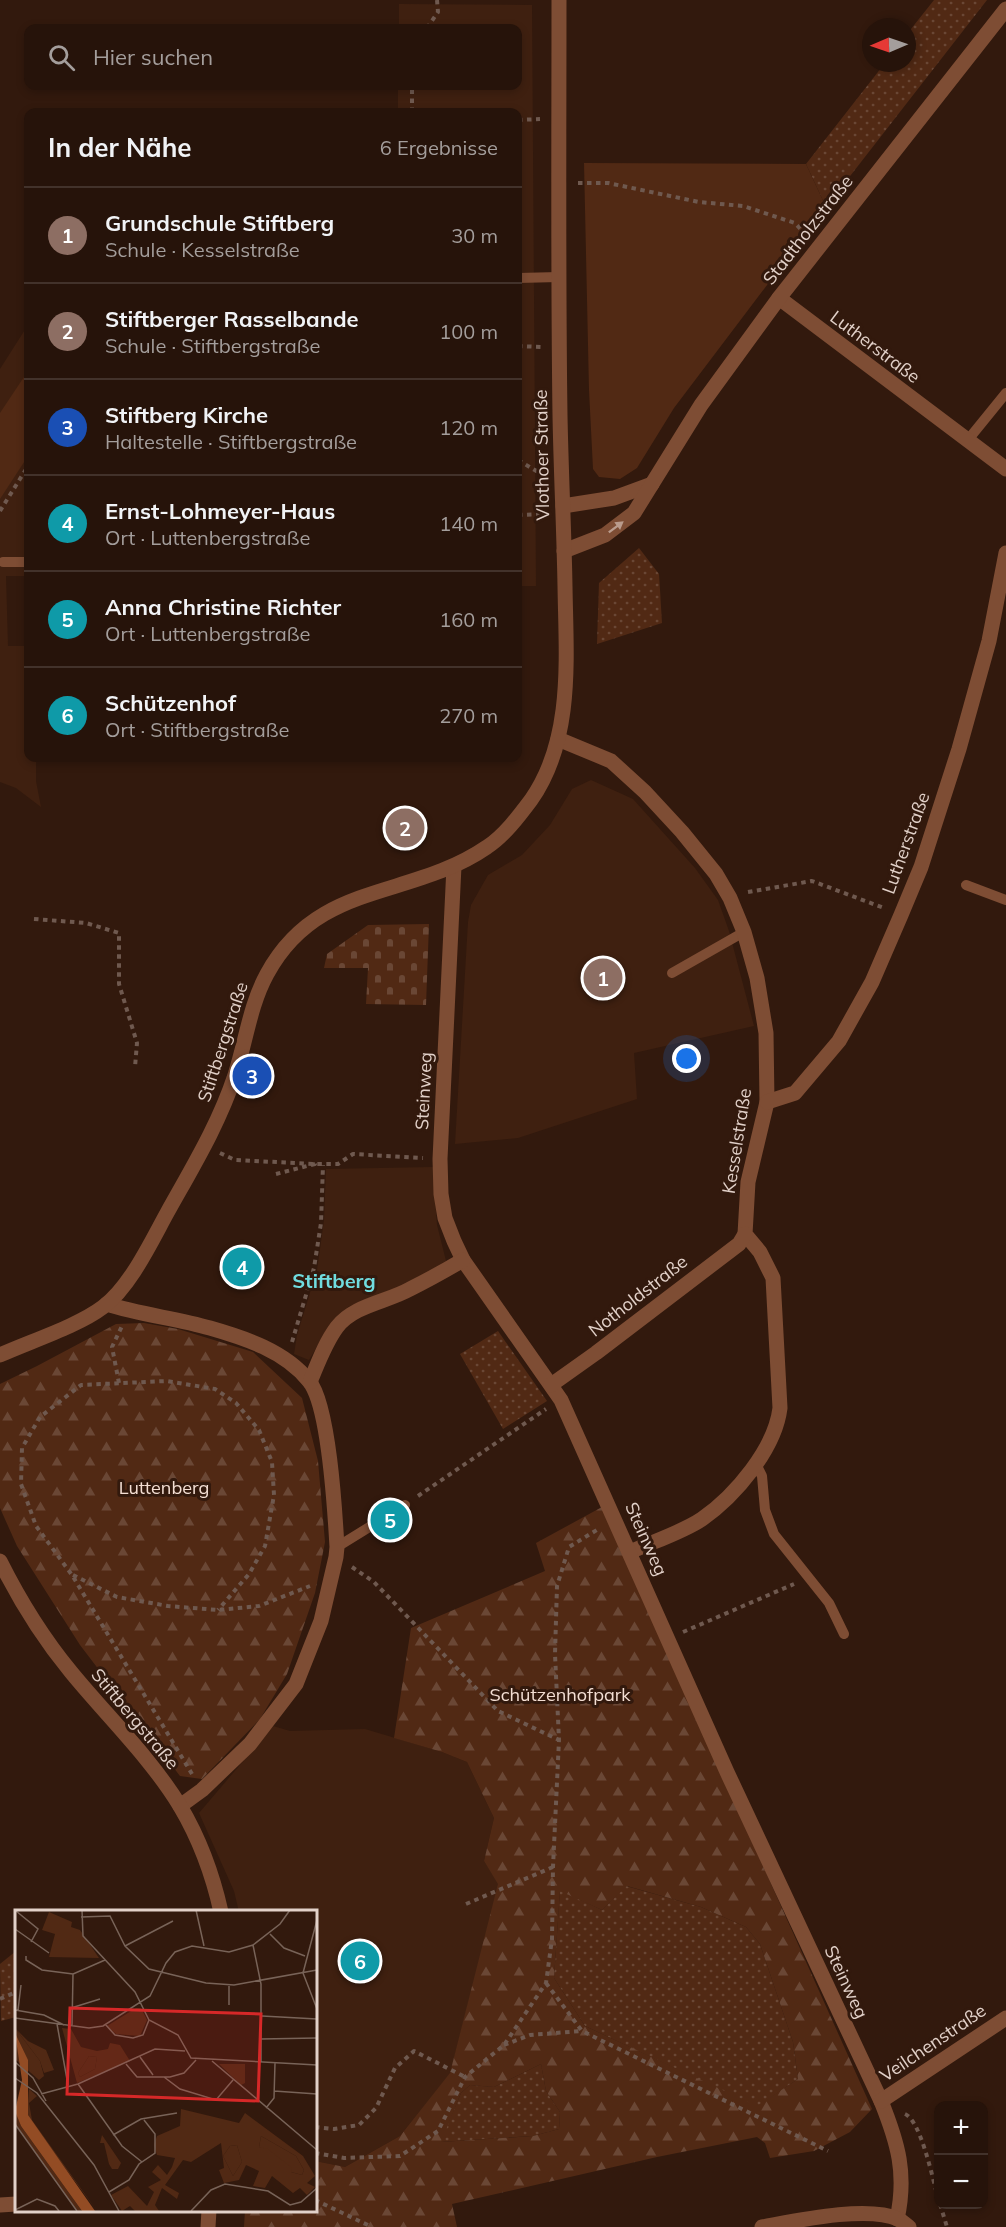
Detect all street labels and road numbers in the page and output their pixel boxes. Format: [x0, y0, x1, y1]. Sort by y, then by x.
street label: Stadtholzstraße [757, 170, 858, 289]
street label: Lutherstraße [826, 305, 925, 388]
street label: Vlothoer Straße [529, 389, 554, 521]
street label: Lutherstraße [876, 789, 935, 897]
street label: Stiftbergstraße [192, 979, 253, 1105]
street label: Steinweg [410, 1051, 437, 1131]
street label: Kesselstraße [717, 1087, 756, 1195]
street label: Notholdstraße [584, 1250, 692, 1341]
street label: Steinweg [620, 1498, 673, 1579]
street label: Stiftbergstraße [86, 1663, 184, 1774]
street label: Steinweg [820, 1942, 873, 2022]
street label: Veilchenstraße [875, 1999, 990, 2087]

